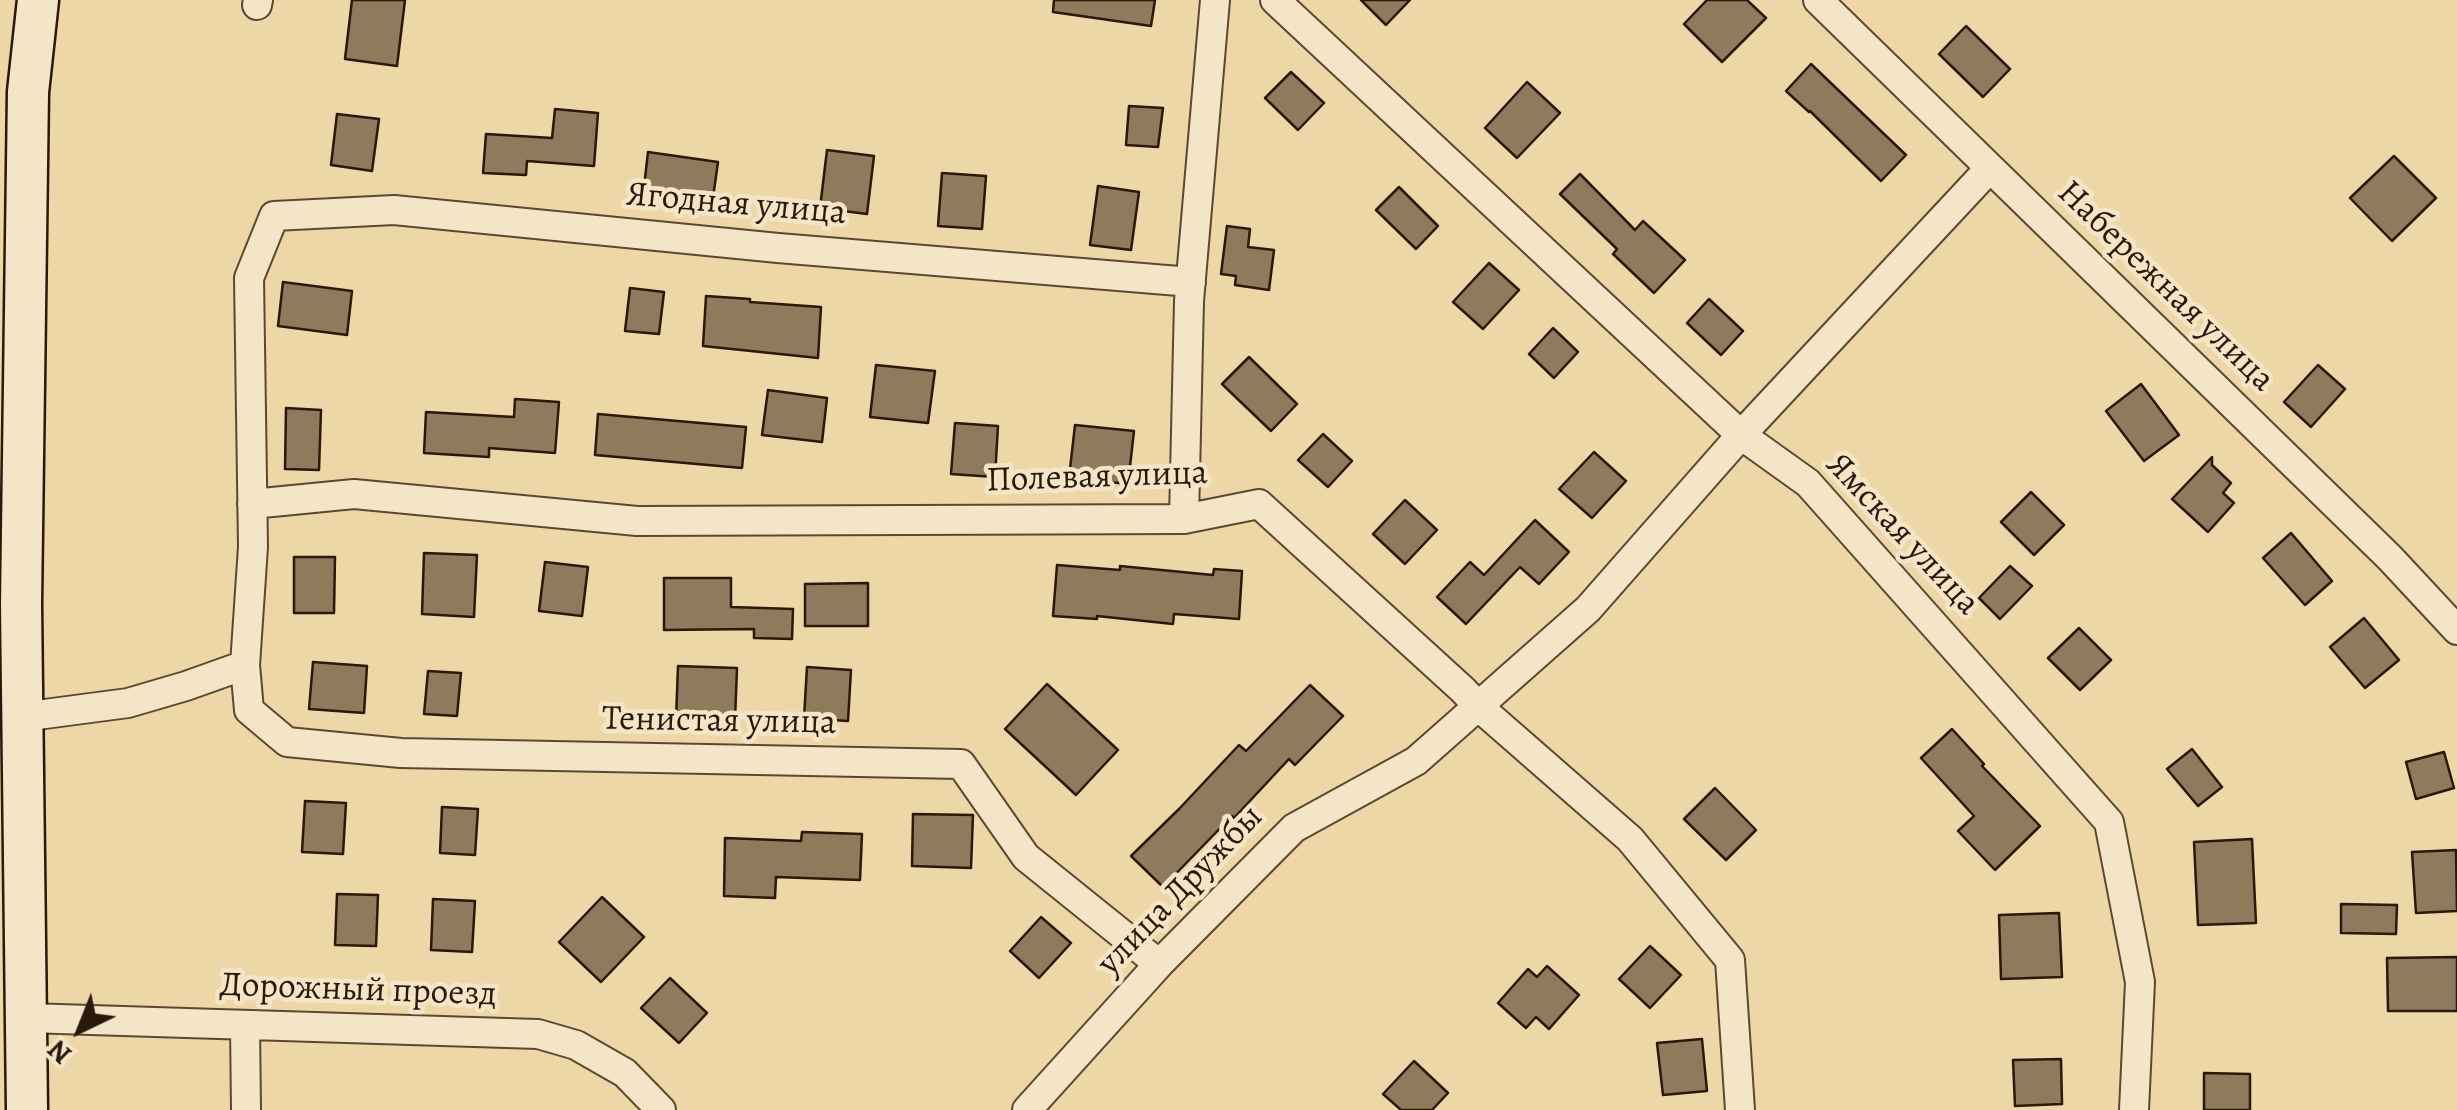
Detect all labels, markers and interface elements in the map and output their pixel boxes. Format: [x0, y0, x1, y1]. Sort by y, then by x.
street label: Набережная улица [2048, 173, 2282, 401]
street label: Ягодная улица [624, 174, 848, 236]
street label: Ямская улица [1816, 445, 1988, 625]
street label: Полевая улица [986, 453, 1208, 503]
street label: Тенистая улица [602, 699, 836, 745]
street label: улица Дружбы [1089, 797, 1273, 985]
street label: Дорожный проезд [219, 965, 497, 1017]
north arrow [30, 980, 130, 1080]
text: N [39, 1031, 80, 1073]

